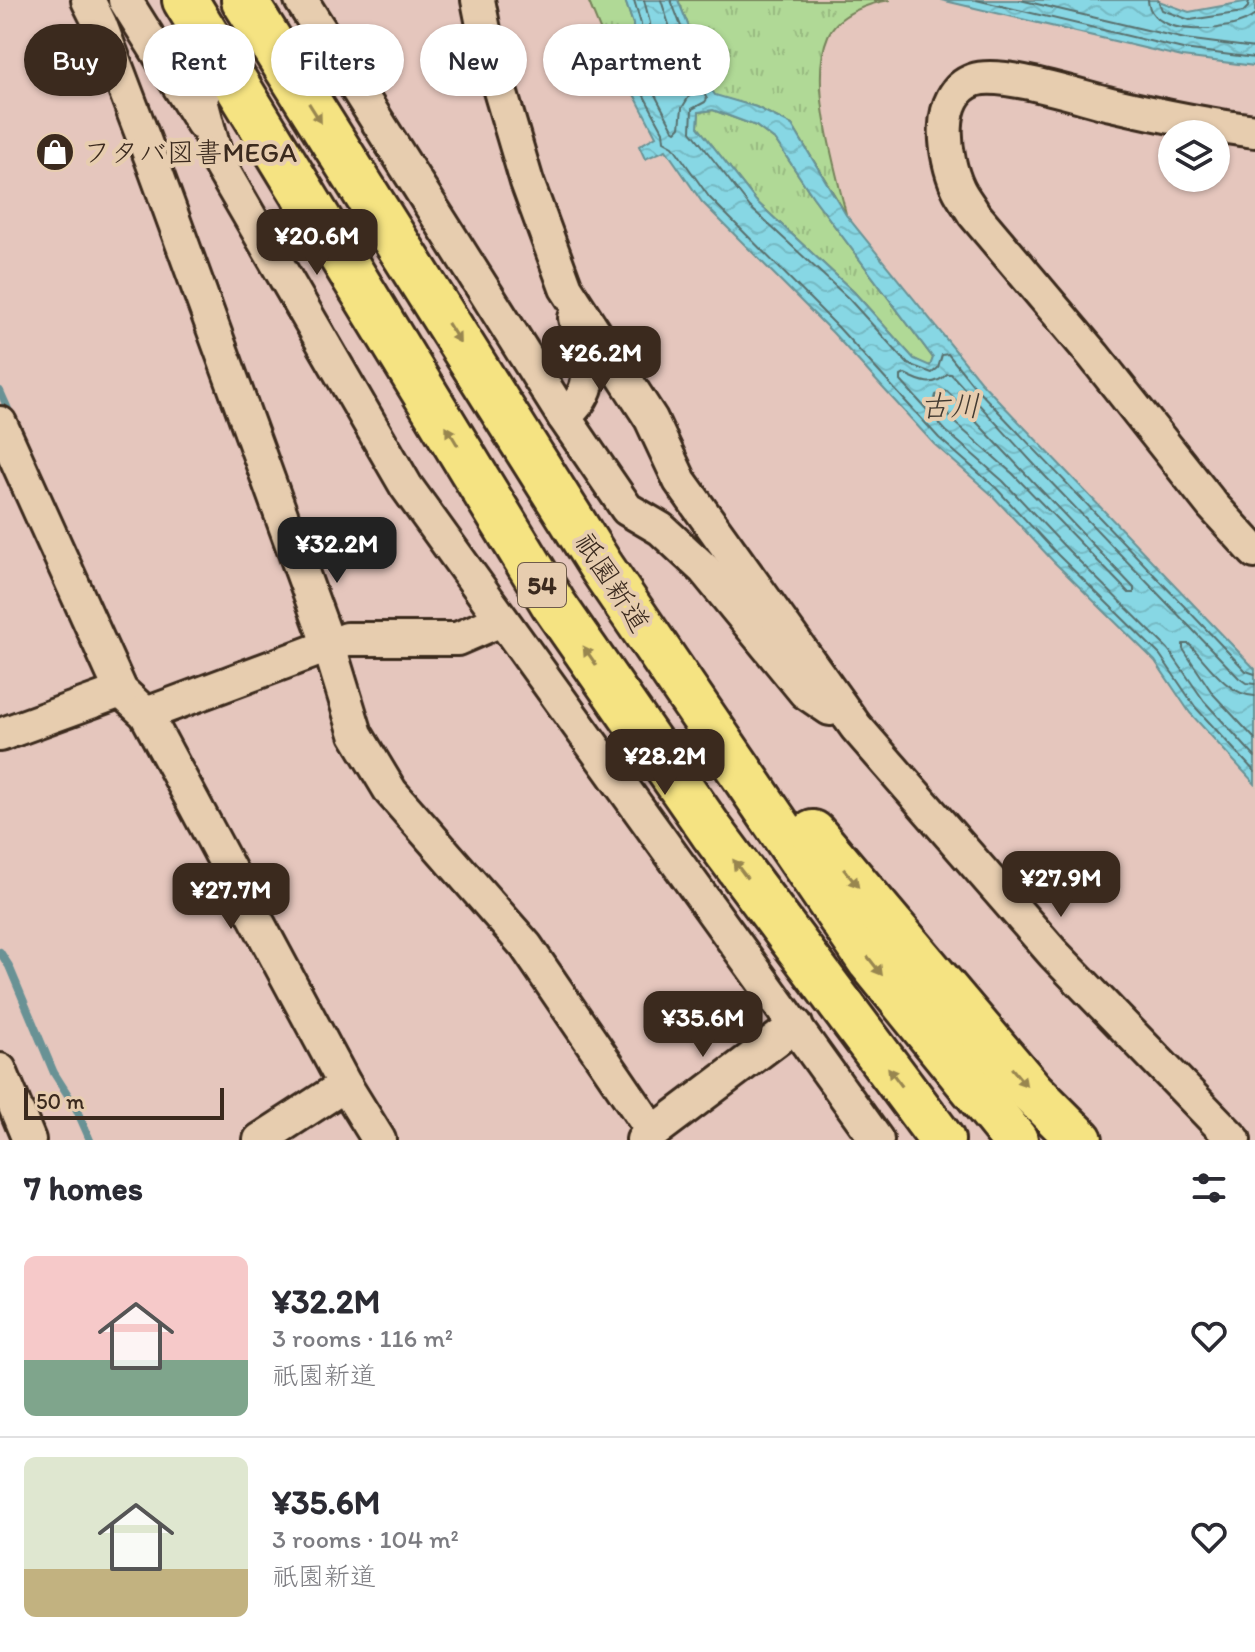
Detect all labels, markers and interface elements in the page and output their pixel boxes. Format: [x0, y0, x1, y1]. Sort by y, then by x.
chip: Buy [24, 24, 127, 96]
chip: Rent [143, 24, 255, 96]
chip: Filters [271, 24, 404, 96]
chip: New [420, 24, 527, 96]
chip: Apartment [543, 24, 730, 96]
one-way arrow [308, 102, 322, 124]
map controls [1158, 120, 1230, 192]
button: layers [1158, 120, 1230, 192]
shop icon: フタバ図書MEGA [34, 131, 76, 173]
place label: フタバ図書MEGA [83, 135, 297, 169]
pin: ¥20.6M [252, 209, 382, 277]
text: ¥20.6M [275, 219, 359, 251]
one-way arrow [447, 322, 461, 344]
pin: ¥26.2M [536, 326, 666, 394]
text: ¥26.2M [560, 336, 642, 368]
water label: 古川 [920, 387, 980, 424]
one-way arrow [445, 425, 459, 447]
pin: ¥32.2M [272, 517, 402, 585]
street label: 祇園新道 [568, 526, 658, 638]
text: ¥32.2M [296, 527, 378, 559]
road number: 54 [518, 563, 566, 607]
one-way arrow [583, 646, 598, 667]
pin: ¥28.2M [600, 729, 730, 797]
text: ¥28.2M [624, 739, 707, 771]
pin: ¥27.9M [996, 851, 1126, 919]
one-way arrow [732, 859, 748, 879]
text: ¥27.9M [1020, 861, 1102, 893]
pin: ¥27.7M [166, 863, 296, 931]
one-way arrow [842, 868, 859, 888]
text: ¥27.7M [191, 873, 271, 905]
one-way arrow [866, 956, 882, 976]
pin: ¥35.6M [638, 991, 768, 1059]
text: ¥35.6M [662, 1001, 744, 1033]
one-way arrow [888, 1067, 903, 1088]
one-way arrow [1010, 1067, 1027, 1087]
scale bar [24, 1084, 224, 1120]
text: 50 m [36, 1088, 85, 1115]
icon: filters [1187, 1166, 1231, 1210]
text: 7 homes [24, 1168, 143, 1209]
text: ¥32.2M [272, 1281, 380, 1322]
icon: home [88, 1288, 184, 1384]
icon: heart [1187, 1314, 1231, 1358]
text: 3 rooms · 116 m² [272, 1322, 453, 1354]
text: 祇園新道 [272, 1359, 376, 1391]
text: ¥35.6M [272, 1482, 381, 1523]
icon: home [88, 1489, 184, 1585]
icon: heart [1187, 1515, 1231, 1559]
text: 3 rooms · 104 m² [272, 1523, 459, 1555]
text: 祇園新道 [272, 1560, 376, 1592]

